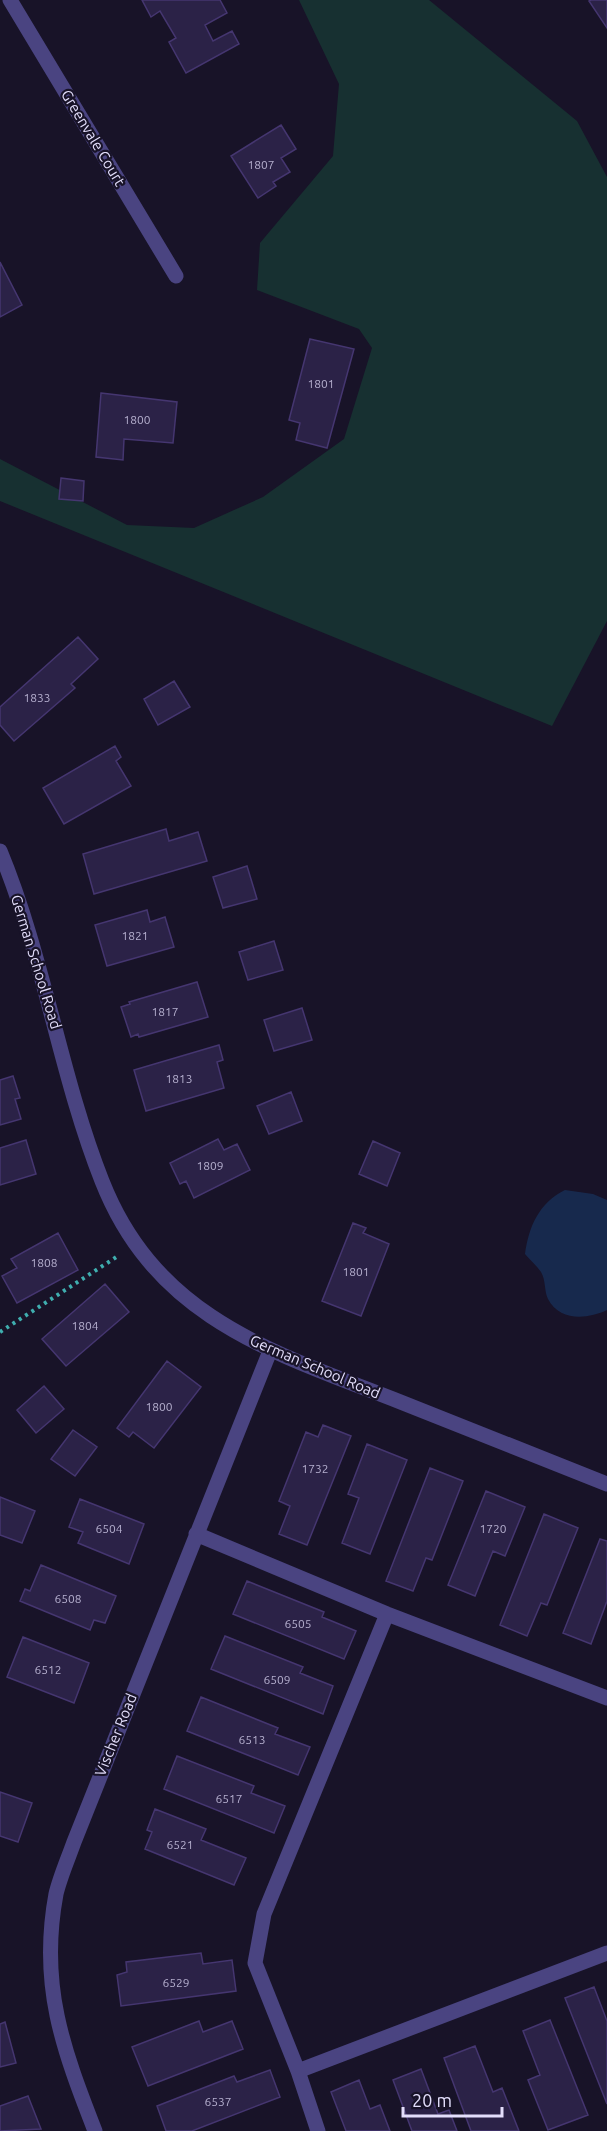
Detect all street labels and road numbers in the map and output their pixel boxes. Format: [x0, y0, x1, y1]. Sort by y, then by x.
street label: Greenvale Court [58, 86, 129, 189]
street label: German School Road [8, 893, 65, 1031]
street label: German School Road [248, 1331, 383, 1402]
street label: Vischer Road [91, 1691, 140, 1779]

